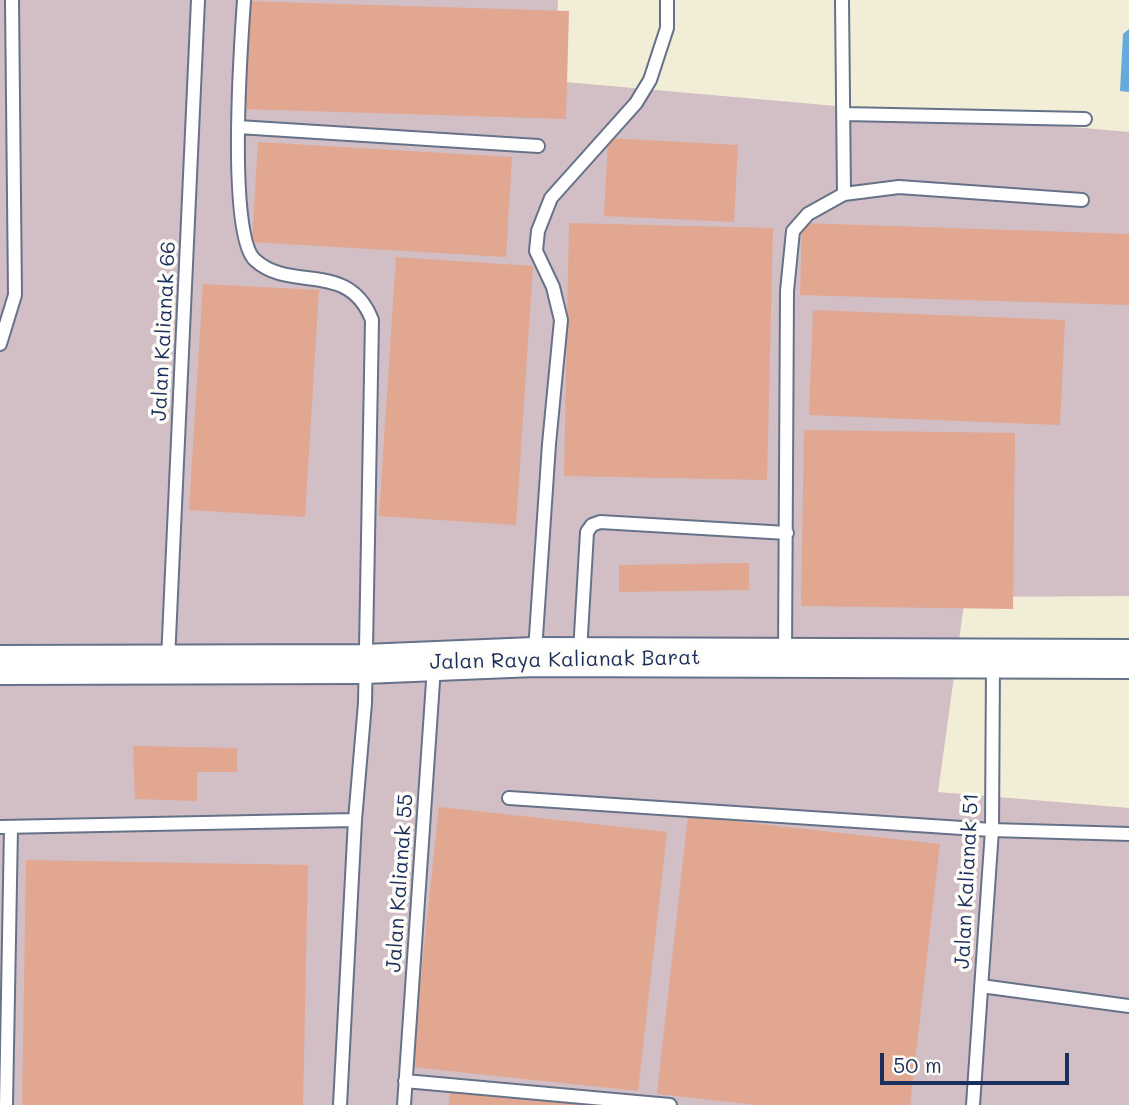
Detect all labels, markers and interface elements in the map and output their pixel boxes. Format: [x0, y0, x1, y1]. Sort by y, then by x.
street label: Jalan Kalianak 66 [147, 241, 181, 421]
street label: Jalan Raya Kalianak Barat [429, 645, 701, 675]
street label: Jalan Kalianak 51 [950, 792, 984, 970]
street label: Jalan Kalianak 55 [381, 793, 419, 973]
scale bar [884, 1038, 1073, 1082]
text: 50 m [893, 1051, 942, 1078]

